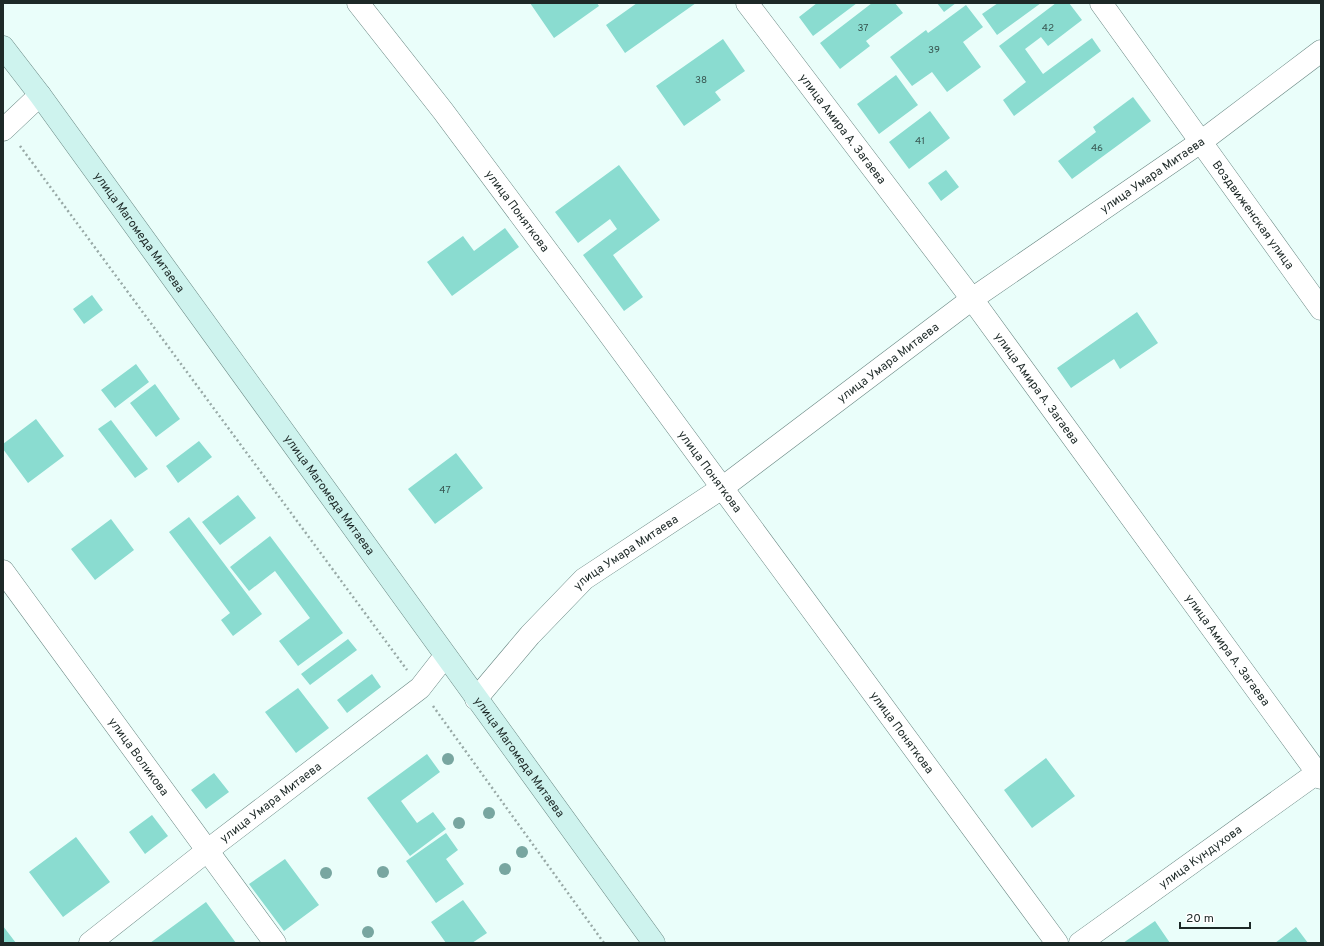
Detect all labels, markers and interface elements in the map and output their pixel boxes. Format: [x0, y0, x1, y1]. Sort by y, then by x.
house number: 37 [857, 22, 869, 35]
house number: 42 [1042, 22, 1054, 35]
house number: 39 [928, 44, 940, 57]
street label: улица Амира А. Загаева [795, 71, 889, 188]
house number: 38 [695, 74, 707, 87]
street label: улица Умара Митаева [1097, 134, 1208, 218]
house number: 41 [915, 135, 925, 148]
house number: 46 [1091, 142, 1103, 155]
street label: Воздвиженская улица [1208, 158, 1297, 273]
street label: улица Поняткова [481, 167, 552, 256]
street label: улица Магомеда Митаева [89, 169, 188, 296]
street label: улица Умара Митаева [834, 320, 943, 407]
street label: улица Амира А. Загаева [990, 329, 1082, 448]
street label: улица Поняткова [674, 428, 745, 516]
street label: улица Магомеда Митаева [279, 432, 378, 559]
house number: 47 [439, 484, 451, 497]
street label: улица Умара Митаева [570, 512, 682, 594]
street label: улица Амира А. Загаева [1181, 591, 1273, 710]
street label: улица Поняткова [866, 689, 937, 777]
street label: улица Магомеда Митаева [470, 694, 568, 821]
street label: улица Воликова [104, 715, 172, 800]
street label: улица Умара Митаева [217, 759, 325, 847]
street label: улица Кундухова [1156, 822, 1246, 893]
scale bar [1180, 904, 1250, 930]
text: 20 m [1186, 911, 1214, 927]

